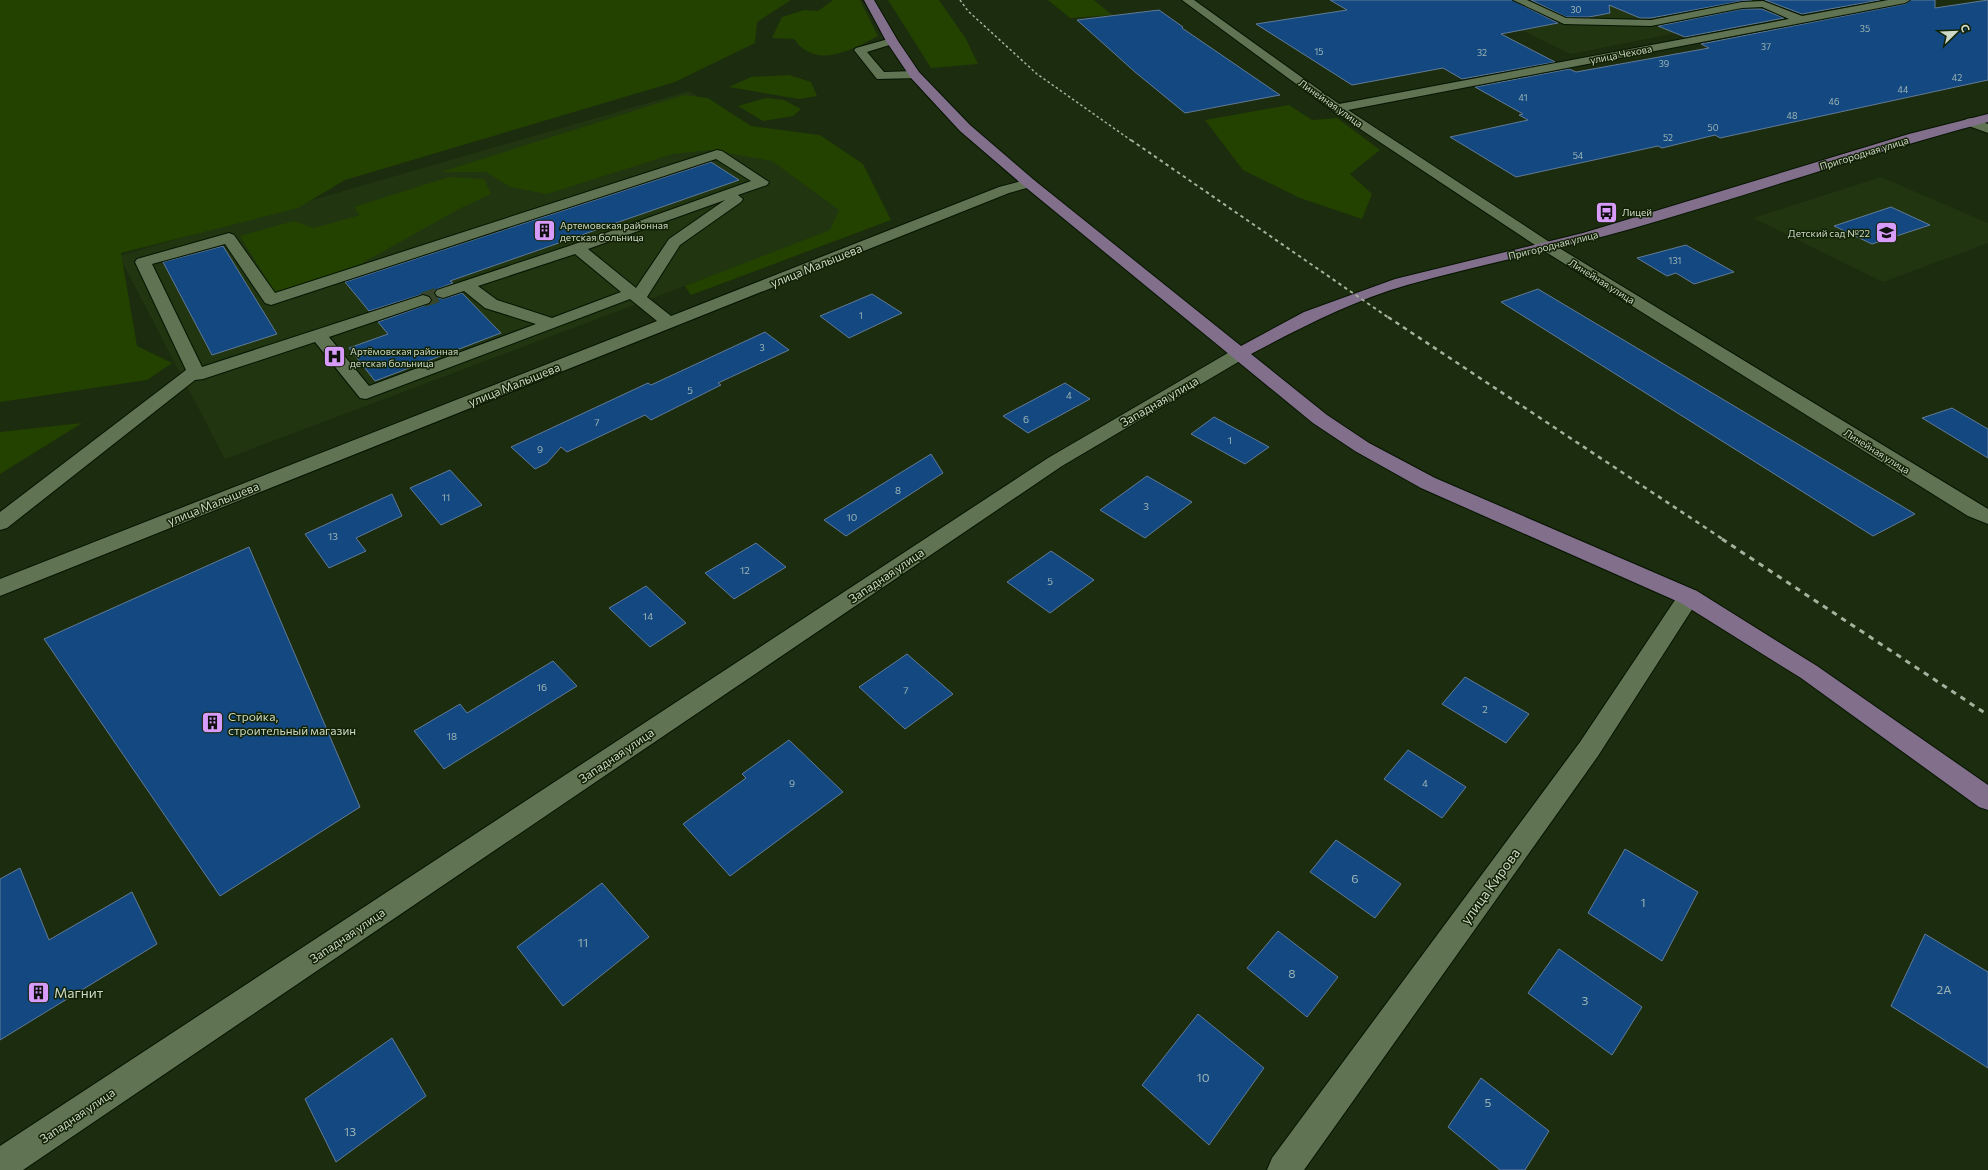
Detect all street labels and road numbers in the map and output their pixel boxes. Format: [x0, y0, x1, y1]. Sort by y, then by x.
street label: улица Чехова [1589, 42, 1653, 66]
street label: Линейная улица [1297, 76, 1365, 130]
street label: Пригородная улица [1818, 134, 1910, 172]
street label: Пригородная улица [1507, 228, 1599, 262]
street label: улица Малышева [768, 240, 864, 290]
street label: Линейная улица [1567, 256, 1637, 306]
street label: улица Малышева [466, 359, 562, 409]
street label: Западная улица [1118, 373, 1200, 429]
street label: Линейная улица [1842, 426, 1912, 476]
street label: улица Малышева [165, 478, 261, 528]
street label: Западная улица [846, 545, 926, 605]
street label: Западная улица [576, 725, 656, 785]
street label: улица Кирова [1457, 845, 1523, 927]
street label: Западная улица [307, 905, 387, 965]
street label: Западная улица [37, 1085, 117, 1145]

